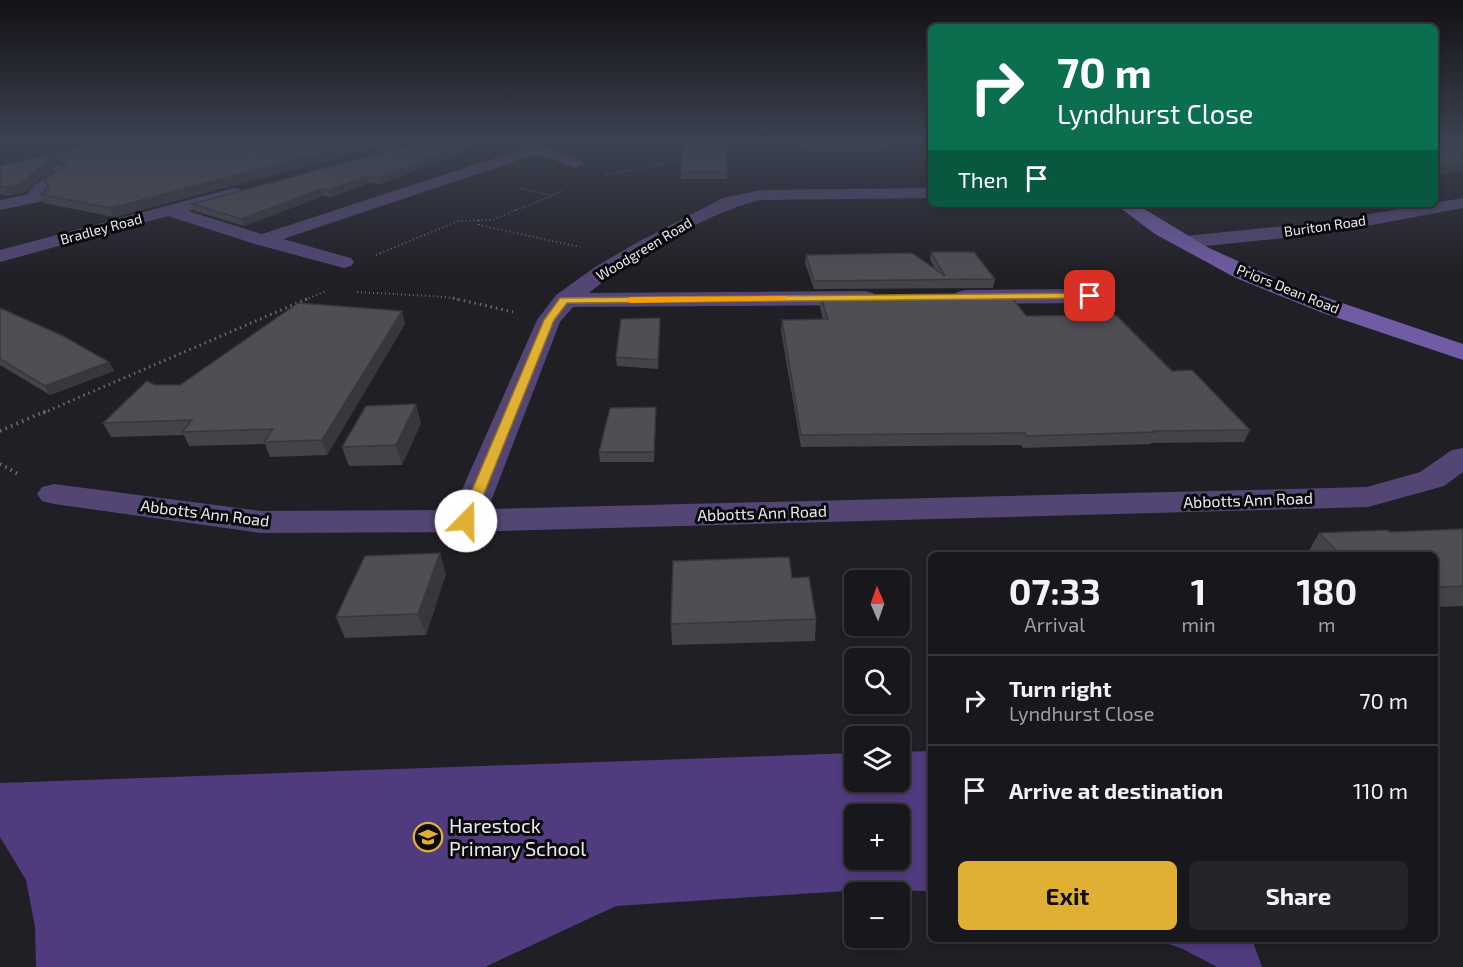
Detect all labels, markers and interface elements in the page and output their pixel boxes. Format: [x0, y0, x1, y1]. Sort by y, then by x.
text: 70 m [1057, 46, 1152, 96]
icon: right [958, 48, 1036, 126]
text: Lyndhurst Close [1057, 97, 1253, 129]
icon: arrive [1020, 162, 1053, 195]
text: Then [958, 166, 1008, 192]
street label: Bradley Road [58, 209, 144, 248]
street label: Buriton Road [1283, 211, 1367, 240]
street label: Woodgreen Road [593, 213, 695, 284]
street label: Priors Dean Road [1234, 260, 1342, 317]
pin [1064, 270, 1115, 321]
icon: arrive [1073, 279, 1106, 312]
street label: Abbotts Ann Road [1183, 488, 1313, 511]
position arrow [434, 489, 498, 553]
street label: Abbotts Ann Road [140, 495, 271, 530]
street label: Abbotts Ann Road [697, 501, 827, 524]
text: 07:33 [1009, 569, 1101, 612]
text: 1 [1191, 569, 1206, 612]
text: 180 [1296, 569, 1357, 612]
north arrow [844, 570, 910, 636]
map controls [844, 570, 910, 948]
text: Arrival [1024, 612, 1085, 636]
text: min [1182, 612, 1216, 636]
text: m [1318, 612, 1336, 636]
button: search [844, 648, 910, 714]
text: Turn right [1009, 675, 1111, 701]
icon: right [958, 684, 991, 717]
text: 70 m [1359, 687, 1408, 713]
text: Lyndhurst Close [1009, 701, 1154, 725]
button: layers [844, 726, 910, 792]
icon: arrive [958, 774, 991, 807]
text: Arrive at destination [1009, 777, 1223, 803]
text: 110 m [1353, 777, 1408, 803]
button: + [844, 804, 910, 870]
place label: Harestock Primary School [449, 813, 586, 860]
school or university icon: Harestock Primary School [412, 821, 444, 853]
button: Exit [958, 861, 1177, 930]
button: Share [1189, 861, 1408, 930]
button: − [844, 882, 910, 948]

